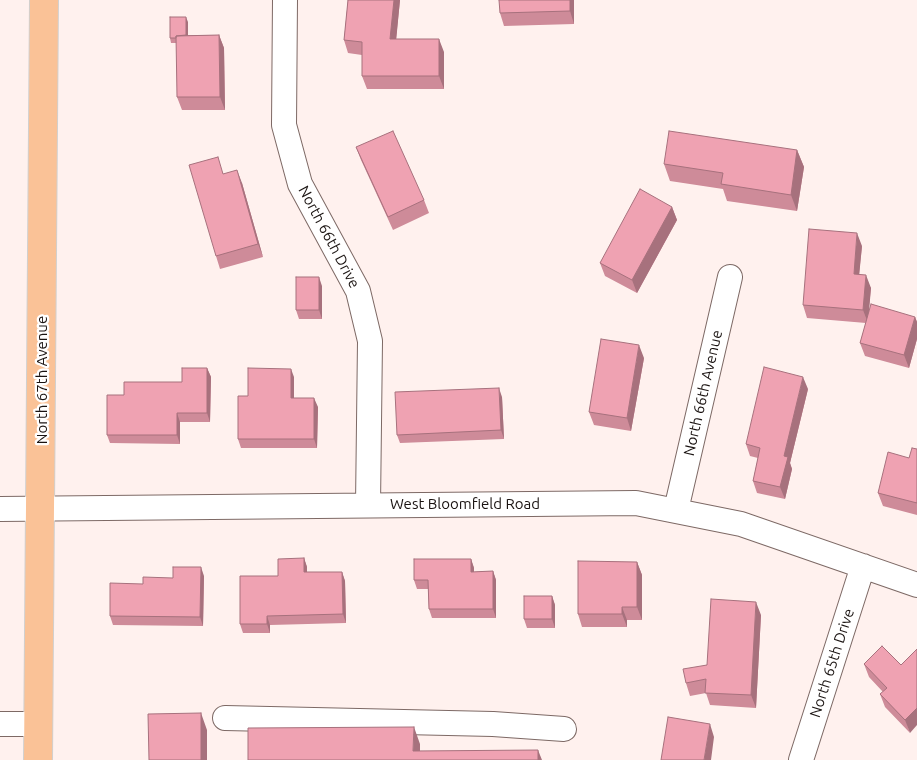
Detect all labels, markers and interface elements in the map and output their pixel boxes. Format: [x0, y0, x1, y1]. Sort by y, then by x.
street label: North 66th Drive [294, 183, 364, 291]
street label: North 67th Avenue [33, 316, 51, 444]
street label: North 66th Avenue [680, 328, 726, 458]
street label: West Bloomfield Road [390, 495, 540, 513]
street label: North 65th Drive [806, 606, 858, 720]

